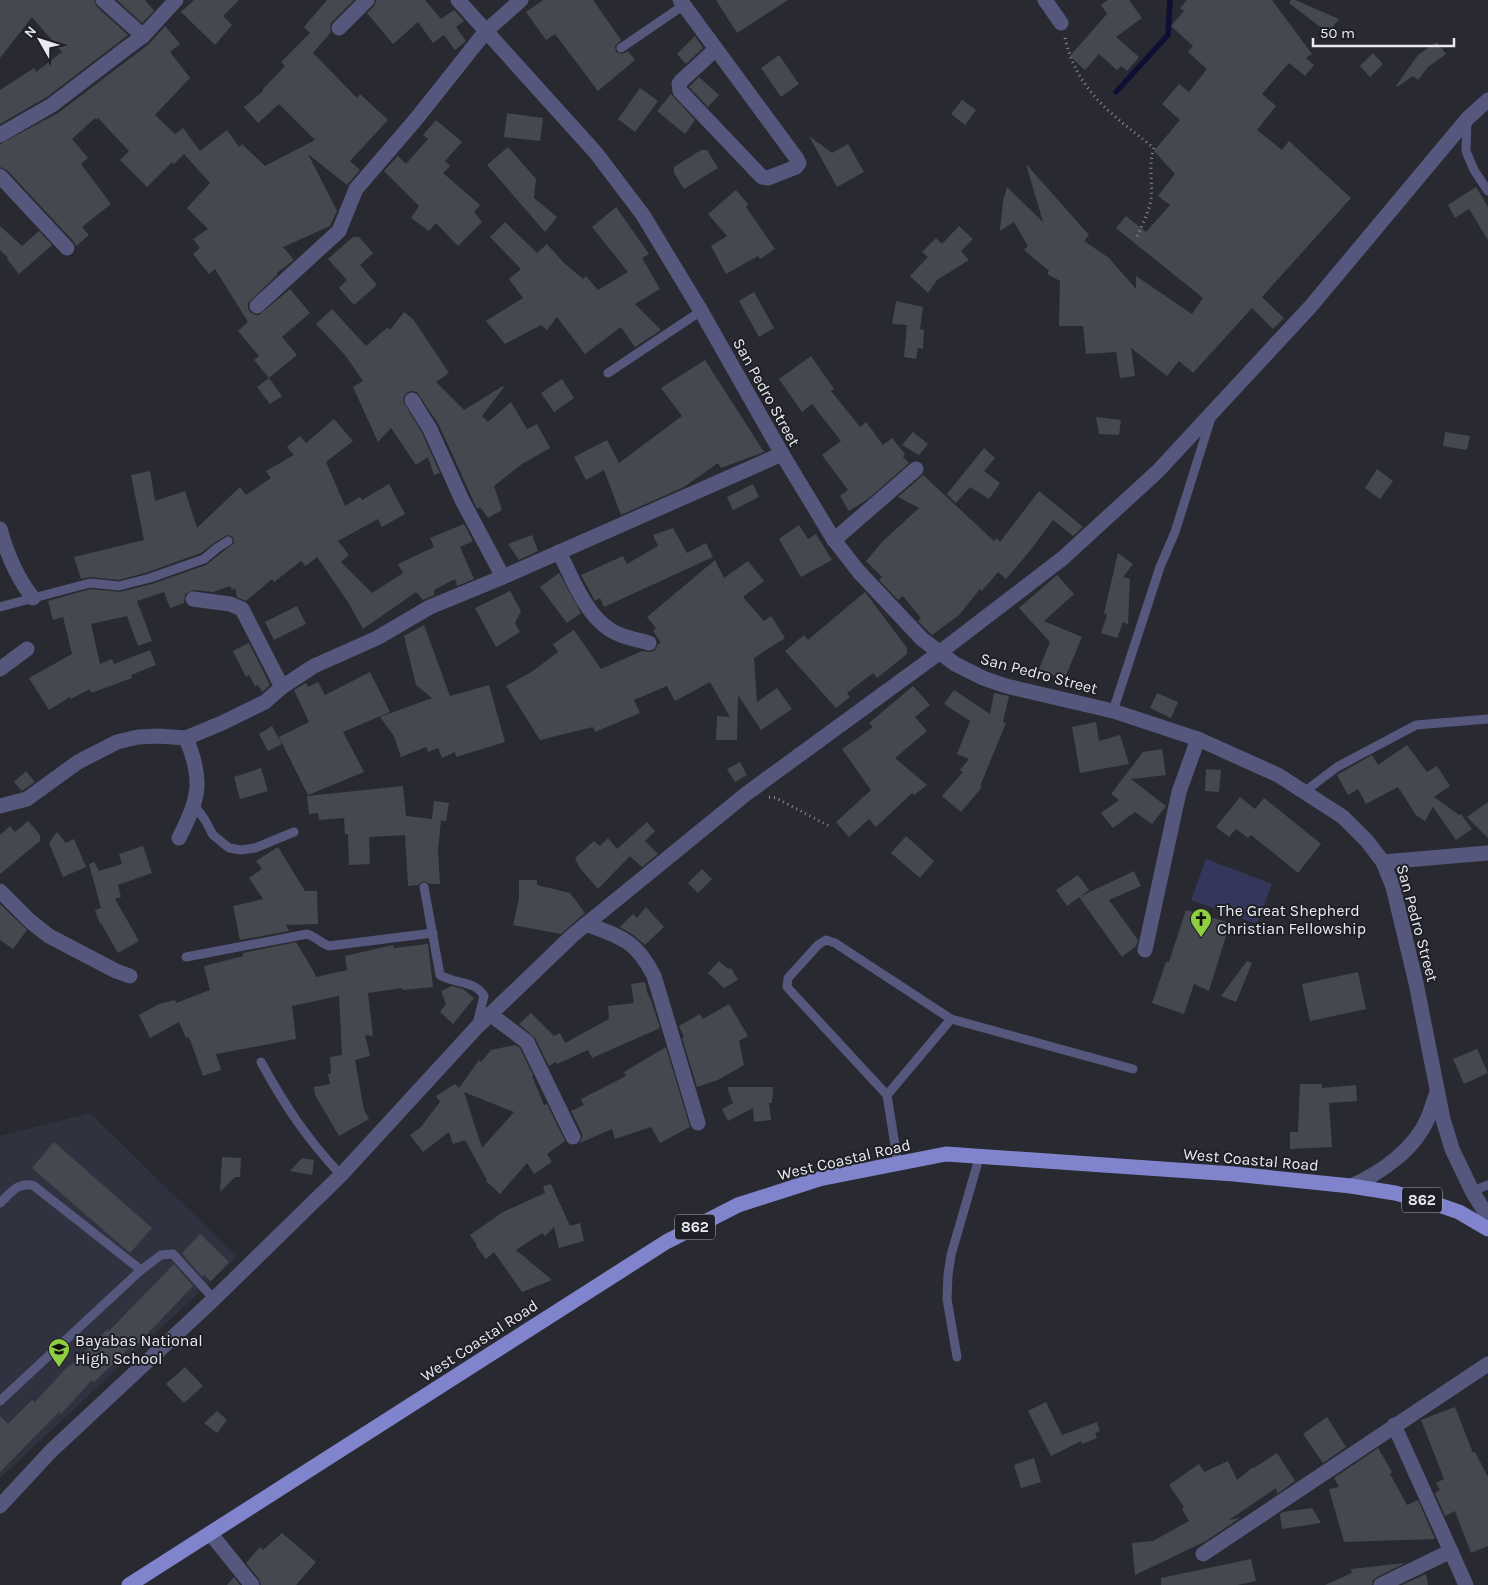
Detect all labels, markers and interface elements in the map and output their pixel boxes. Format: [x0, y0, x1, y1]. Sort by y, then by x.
north arrow [15, 15, 65, 65]
scale bar [1313, 15, 1454, 47]
text: N [21, 23, 40, 41]
text: 50 m [1320, 24, 1355, 42]
street label: San Pedro Street [729, 335, 804, 450]
street label: San Pedro Street [978, 649, 1100, 698]
street label: San Pedro Street [1393, 862, 1442, 984]
place label: The Great Shepherd Christian Fellowship [1217, 901, 1366, 938]
church icon: The Great Shepherd Christian Fellowship [1189, 907, 1213, 938]
street label: West Coastal Road [776, 1135, 912, 1184]
street label: West Coastal Road [1182, 1144, 1319, 1175]
road number: 862 [1402, 1188, 1442, 1212]
road number: 862 [675, 1214, 715, 1240]
street label: West Coastal Road [417, 1295, 541, 1385]
place label: Bayabas National High School [75, 1331, 203, 1368]
school or university icon: Bayabas National High School [47, 1337, 71, 1368]

